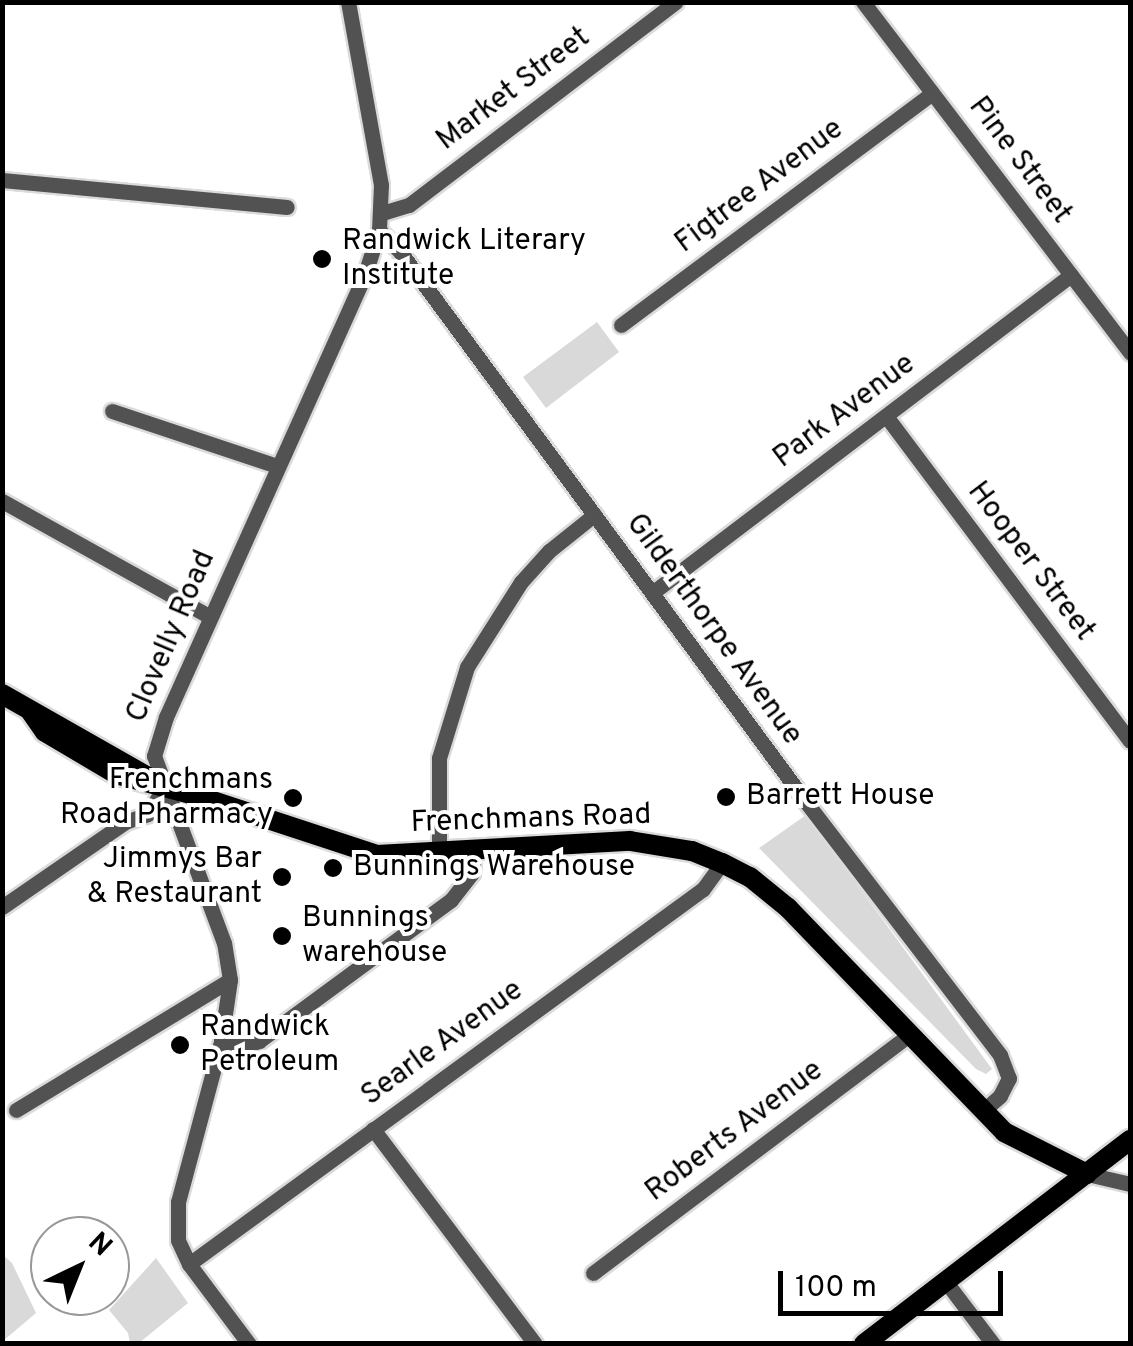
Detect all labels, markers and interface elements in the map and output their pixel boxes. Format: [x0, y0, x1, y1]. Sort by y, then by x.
street label: Market Street [430, 21, 598, 159]
street label: Pine Street [960, 90, 1078, 232]
street label: Figtree Avenue [668, 112, 852, 262]
place label: Randwick Literary Institute [342, 224, 586, 294]
marker: Randwick Literary Institute [311, 248, 333, 270]
street label: Park Avenue [767, 347, 923, 477]
street label: Hooper Street [958, 475, 1102, 649]
street label: Gilderthorpe Avenue [617, 507, 809, 753]
street label: Clovelly Road [120, 546, 224, 728]
place label: Frenchmans Road Pharmacy [60, 763, 273, 834]
place label: Barrett House [746, 779, 934, 815]
marker: Barrett House [715, 786, 737, 808]
marker: Frenchmans Road Pharmacy [282, 787, 304, 809]
street label: Frenchmans Road [410, 798, 652, 842]
place label: Jimmys Bar & Restaurant [87, 842, 262, 912]
place label: Bunnings Warehouse [353, 850, 635, 886]
marker: Bunnings Warehouse [322, 857, 344, 879]
marker: Jimmys Bar & Restaurant [271, 866, 293, 888]
place label: Bunnings warehouse [302, 901, 447, 972]
marker: Bunnings warehouse [271, 925, 293, 947]
street label: Searle Avenue [355, 973, 531, 1115]
place label: Randwick Petroleum [200, 1010, 339, 1080]
marker: Randwick Petroleum [169, 1034, 191, 1056]
street label: Roberts Avenue [639, 1053, 831, 1211]
north arrow [30, 1216, 130, 1316]
text: N [79, 1225, 119, 1266]
scale bar [783, 1251, 1008, 1313]
text: 100 m [795, 1270, 877, 1307]

